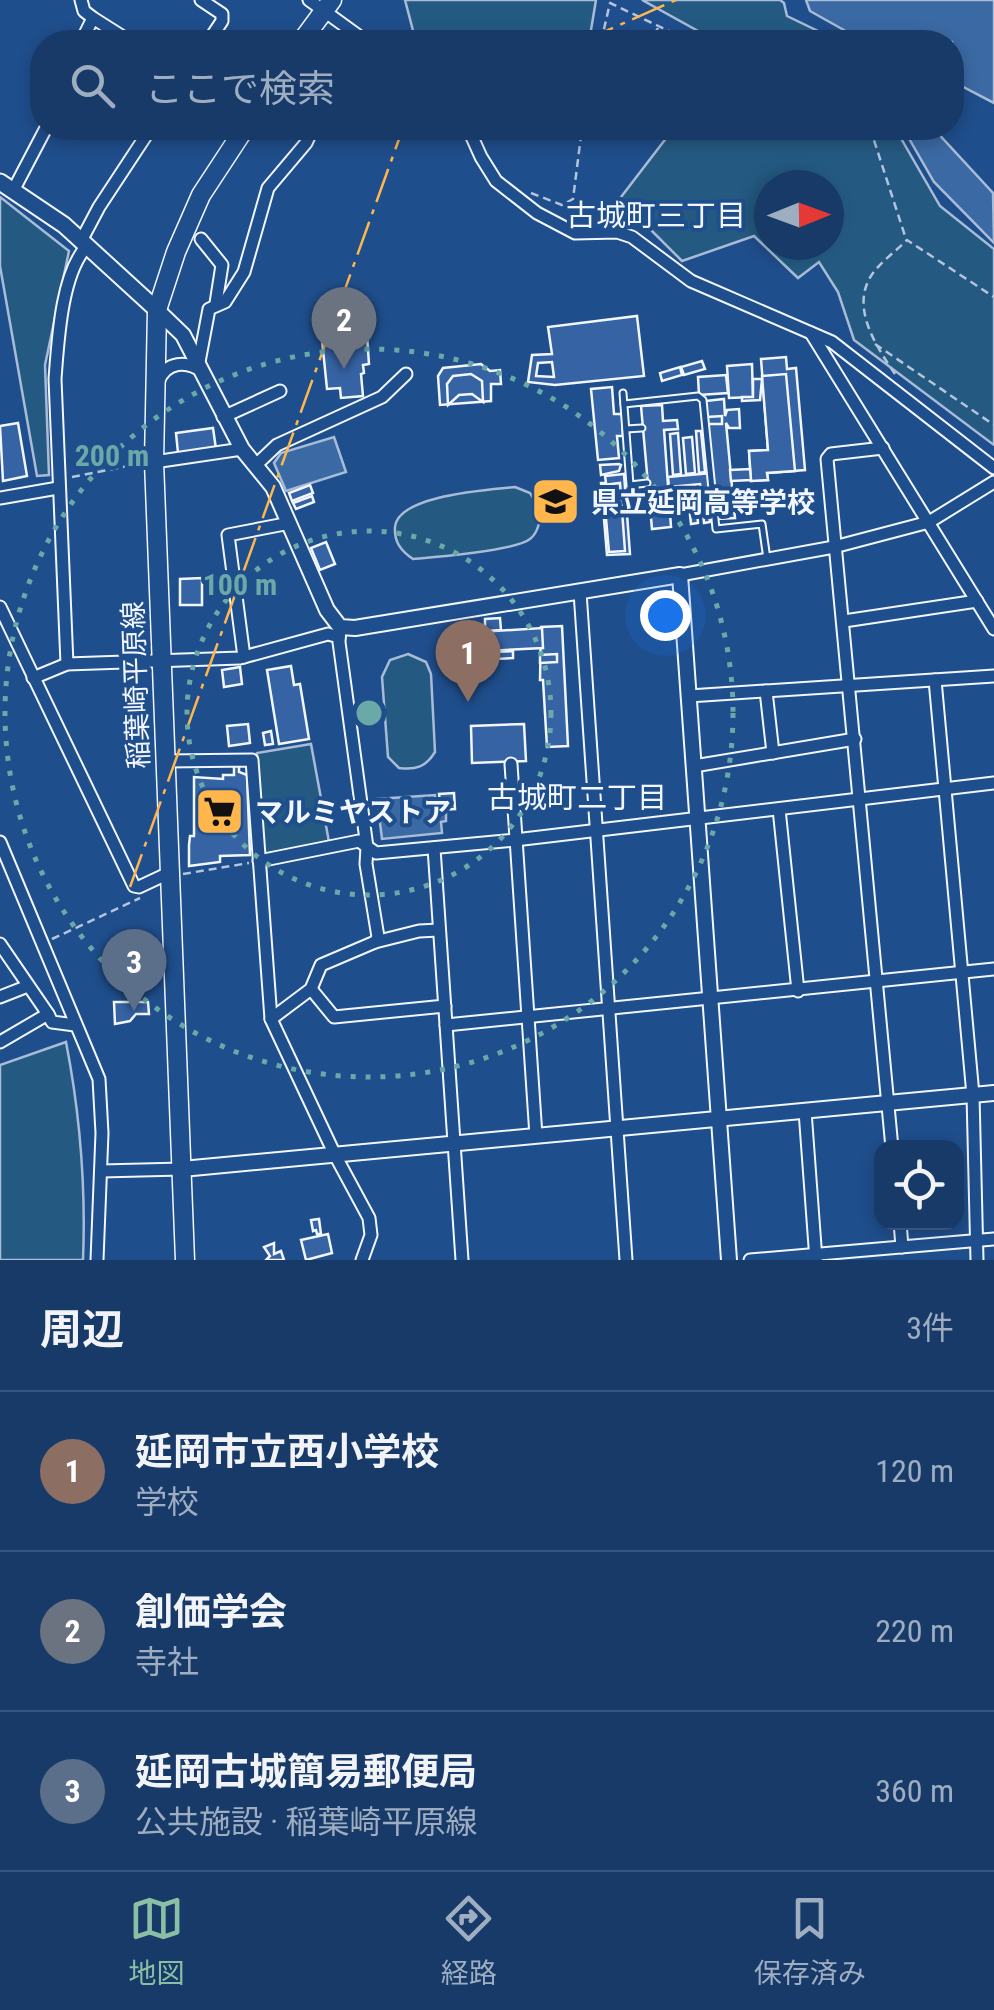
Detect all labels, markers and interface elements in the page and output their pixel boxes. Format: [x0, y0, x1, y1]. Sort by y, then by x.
search box [30, 30, 964, 140]
icon: search [65, 58, 120, 113]
text: ここで検索 [145, 67, 335, 111]
north arrow [754, 170, 844, 260]
district label: 古城町三丁目 [566, 198, 746, 233]
pin: 2 [312, 286, 376, 369]
text: 200 m [75, 438, 149, 473]
school or university icon: 県立延岡高等学校 [530, 476, 582, 528]
place label: 県立延岡高等学校 [591, 486, 815, 519]
text: 100 m [203, 567, 277, 602]
your location [640, 590, 691, 641]
street label: 稲葉崎平原線 [117, 600, 155, 770]
pin: 1 [436, 620, 500, 702]
centre of rings [351, 695, 387, 731]
district label: 古城町二丁目 [487, 780, 667, 815]
supermarket icon: マルミヤストア [194, 786, 246, 838]
place label: マルミヤストア [255, 796, 451, 829]
pin: 3 [102, 928, 166, 1011]
map controls [874, 1140, 964, 1230]
button: locate [874, 1140, 964, 1230]
text: 周辺 [40, 1305, 124, 1354]
text: 3件 [906, 1309, 954, 1347]
text: 延岡市立西小学校 [135, 1430, 439, 1474]
text: 1 [64, 1452, 81, 1490]
text: 120 m [875, 1452, 954, 1490]
text: 学校 [135, 1483, 199, 1521]
text: 創価学会 [135, 1590, 287, 1634]
text: 2 [64, 1612, 81, 1650]
text: 220 m [875, 1612, 954, 1650]
text: 寺社 [135, 1643, 199, 1681]
text: 延岡古城簡易郵便局 [135, 1750, 477, 1794]
text: 3 [64, 1772, 81, 1810]
text: 360 m [875, 1772, 954, 1810]
text: 公共施設 · 稲葉崎平原線 [135, 1803, 478, 1841]
tab: 地図 [128, 1891, 184, 1991]
tab: 経路 [441, 1891, 497, 1991]
tab: 保存済み [754, 1891, 866, 1991]

